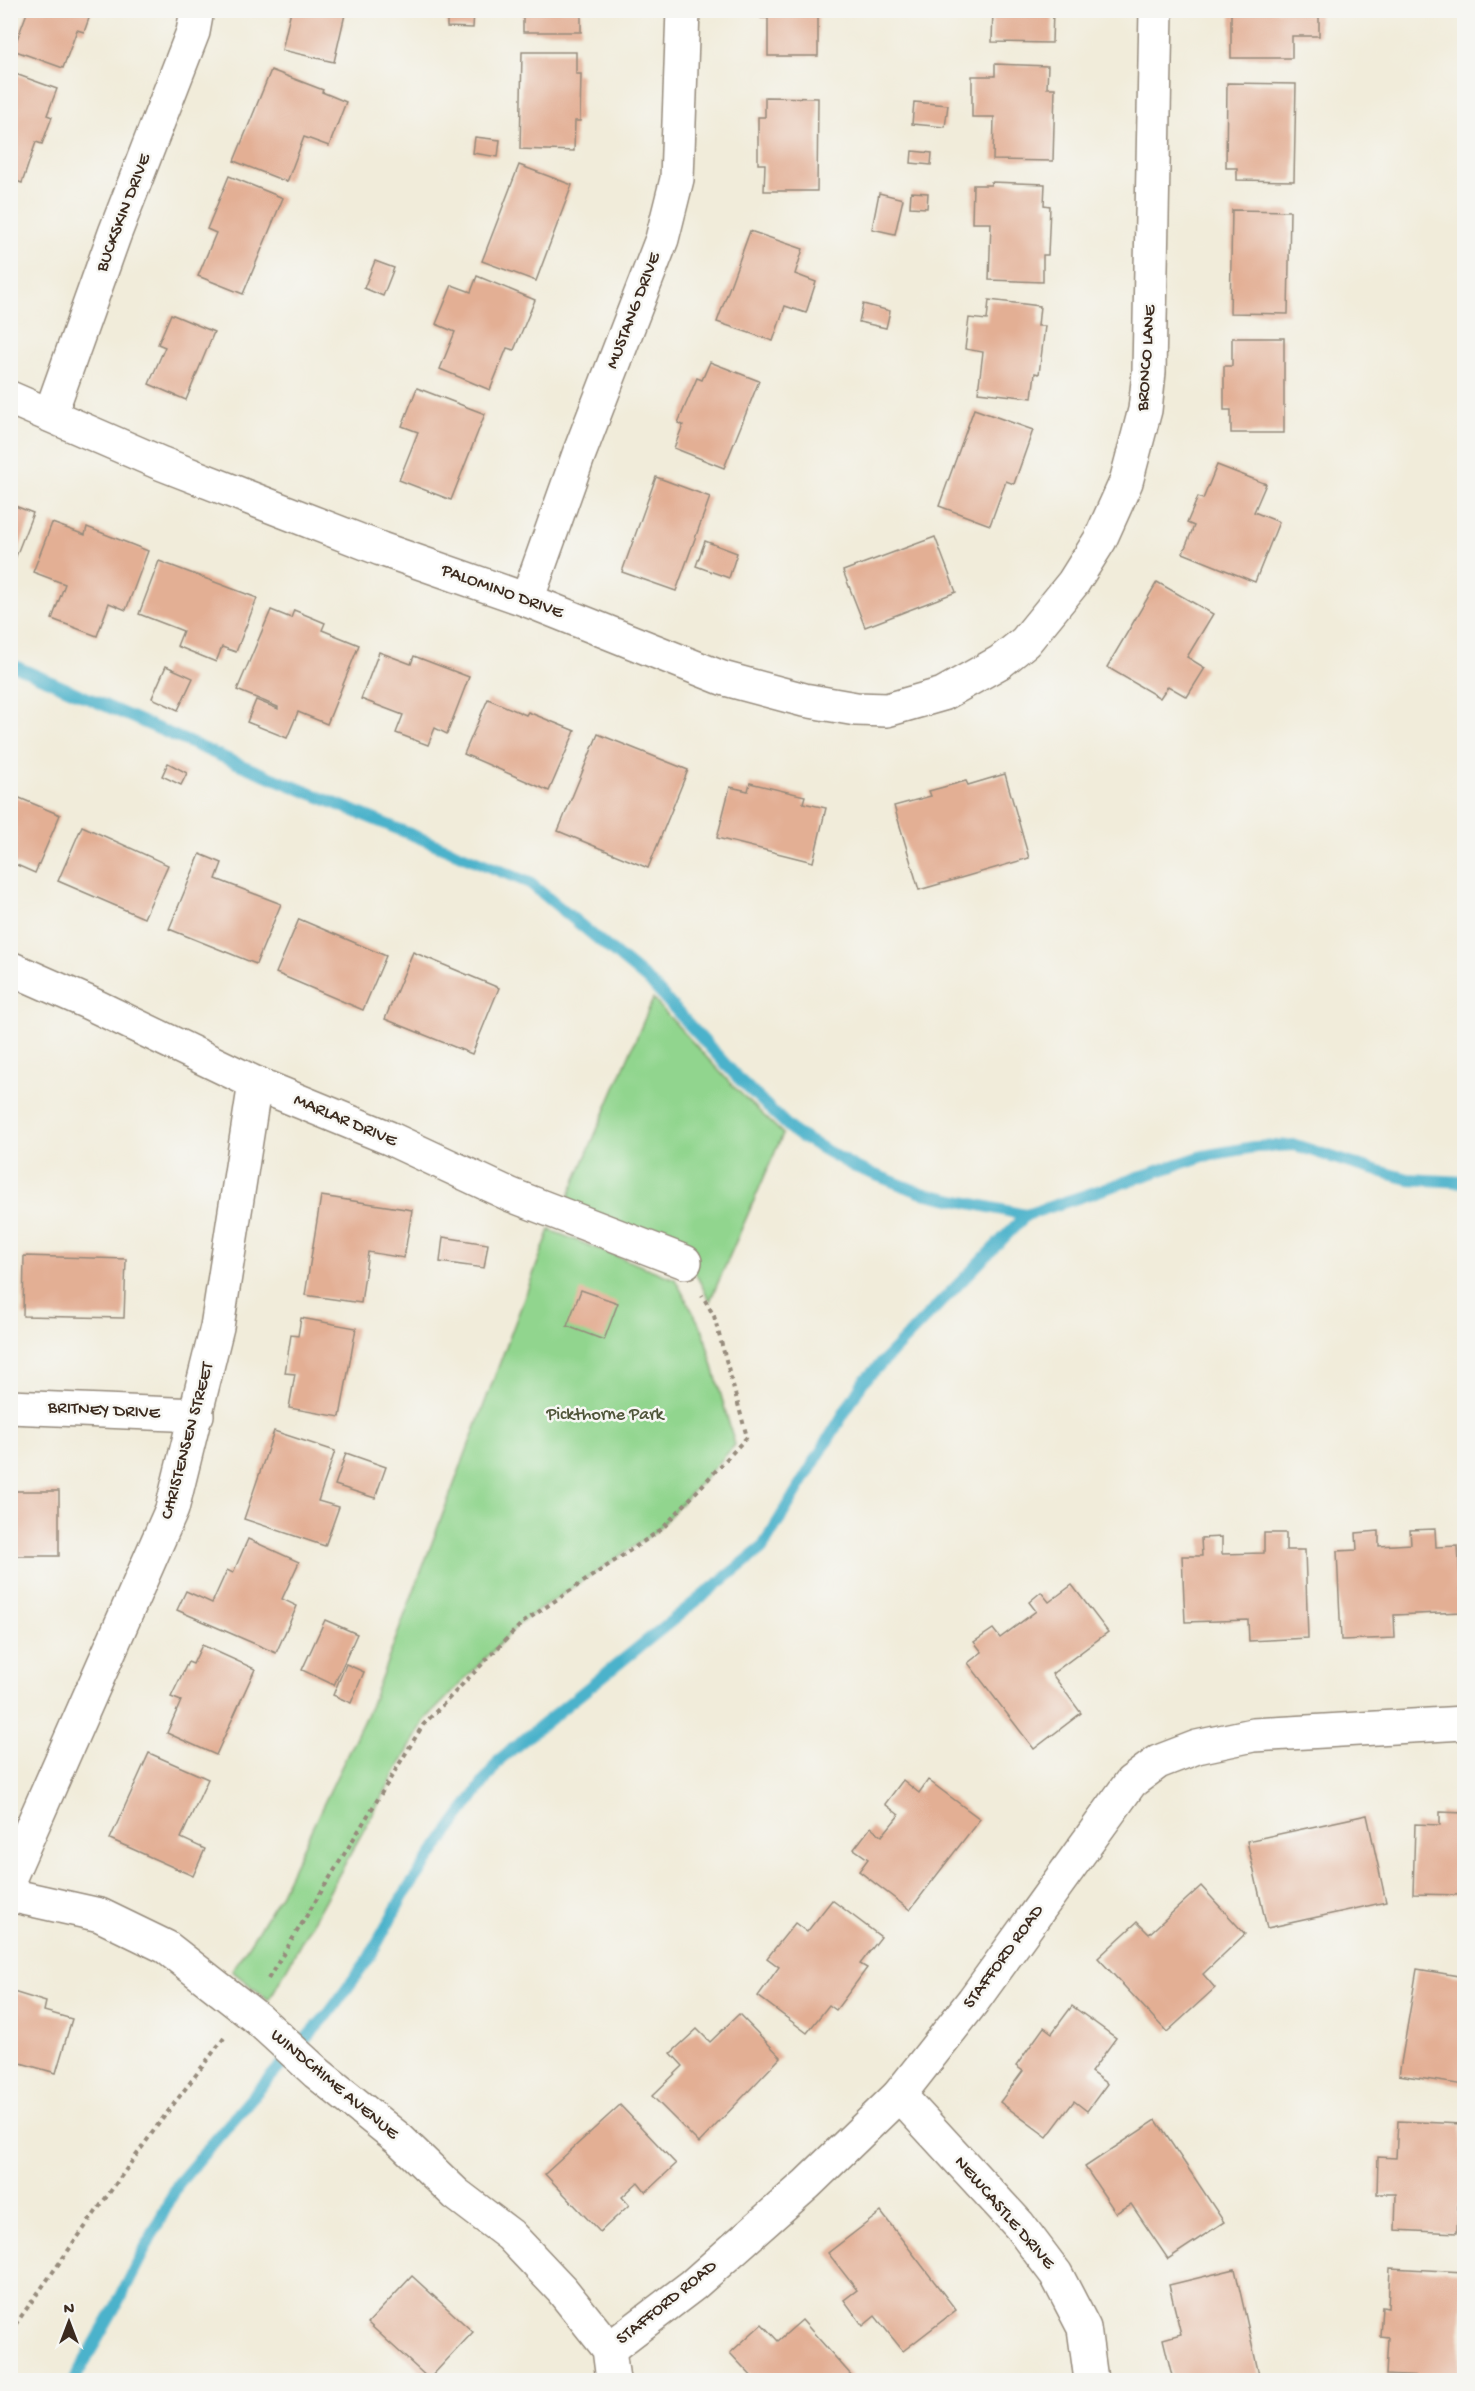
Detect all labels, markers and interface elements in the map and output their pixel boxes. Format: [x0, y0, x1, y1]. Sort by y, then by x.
street label: BUCKSKIN DRIVE [92, 150, 156, 276]
street label: MUSTANG DRIVE [602, 249, 666, 372]
street label: BRONCO LANE [1133, 303, 1161, 413]
street label: PALOMINO DRIVE [437, 560, 567, 624]
street label: MARLAR DRIVE [290, 1090, 401, 1152]
street label: CHRISTENSEN STREET [157, 1359, 219, 1522]
street label: BRITNEY DRIVE [46, 1398, 161, 1424]
park label: Pickthorne Park [545, 1405, 666, 1426]
street label: STAFFORD ROAD [959, 1901, 1049, 2013]
street label: WINDCHIME AVENUE [266, 2025, 403, 2145]
street label: NEWCASTLE DRIVE [949, 2152, 1059, 2274]
street label: STAFFORD ROAD [613, 2256, 722, 2350]
north arrow [39, 2292, 99, 2352]
text: N [64, 2301, 75, 2320]

